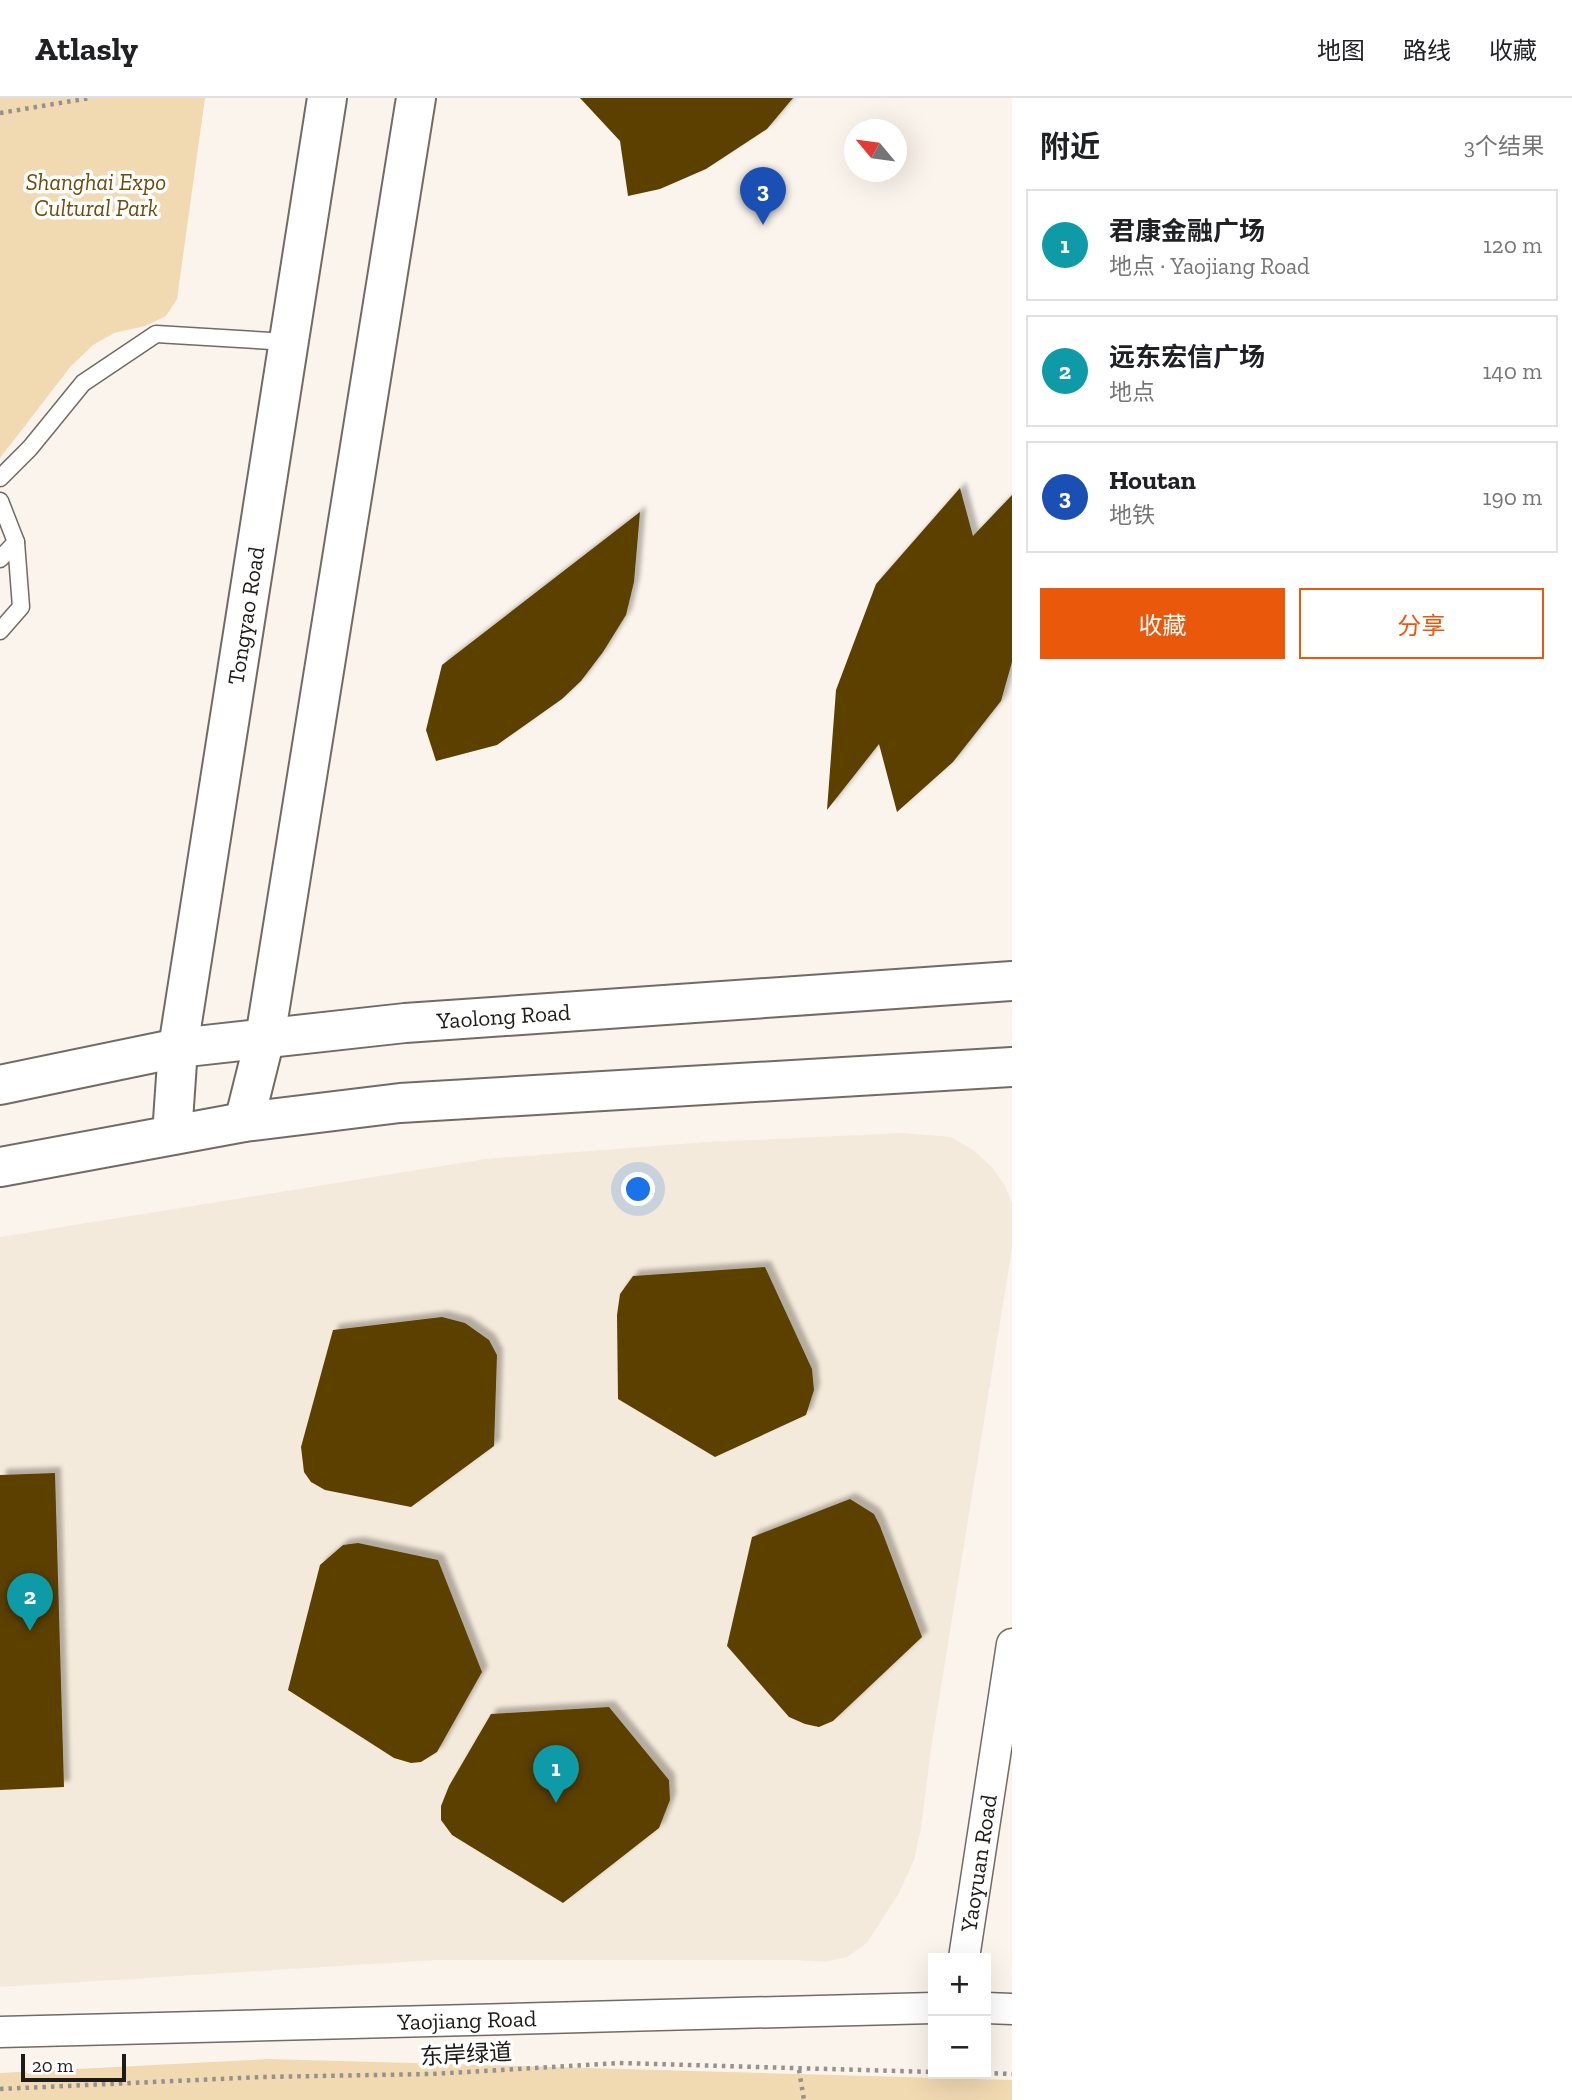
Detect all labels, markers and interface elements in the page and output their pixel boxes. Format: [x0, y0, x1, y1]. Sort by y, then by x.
text: Atlasly [35, 29, 138, 68]
text: 地图 [1317, 36, 1365, 65]
text: 路线 [1403, 36, 1451, 65]
text: 收藏 [1489, 36, 1537, 65]
north arrow [844, 119, 907, 182]
text: 附近 [1040, 129, 1100, 165]
text: 3个结果 [1464, 132, 1544, 160]
pin: 3 [740, 167, 786, 225]
park label: Shanghai Expo Cultural Park [26, 168, 166, 222]
text: 君康金融广场 [1109, 215, 1265, 247]
text: 1 [1060, 231, 1070, 259]
text: 120 m [1483, 231, 1542, 259]
text: 地点 · Yaojiang Road [1109, 252, 1310, 280]
text: 远东宏信广场 [1109, 341, 1265, 373]
text: 2 [1059, 357, 1071, 385]
text: 140 m [1482, 357, 1542, 385]
text: 地点 [1109, 378, 1155, 406]
text: Houtan [1109, 464, 1196, 496]
text: 3 [1059, 483, 1071, 511]
text: 190 m [1483, 483, 1542, 511]
text: 地铁 [1109, 501, 1155, 529]
street label: Tongyao Road [221, 544, 271, 687]
button: 收藏 [1040, 588, 1285, 659]
button: 分享 [1299, 588, 1544, 659]
street label: Yaolong Road [435, 998, 572, 1035]
your location [621, 1172, 655, 1206]
pin: 2 [7, 1573, 53, 1631]
pin: 1 [533, 1745, 579, 1803]
street label: Yaoyuan Road [954, 1792, 1003, 1935]
map controls [928, 1953, 991, 2079]
button: + [928, 1953, 991, 2016]
street label: Yaojiang Road [396, 2004, 537, 2036]
button: − [928, 2016, 991, 2079]
street label: 东岸绿道 [419, 2038, 513, 2070]
scale bar [21, 2051, 126, 2083]
text: 20 m [32, 2054, 73, 2077]

